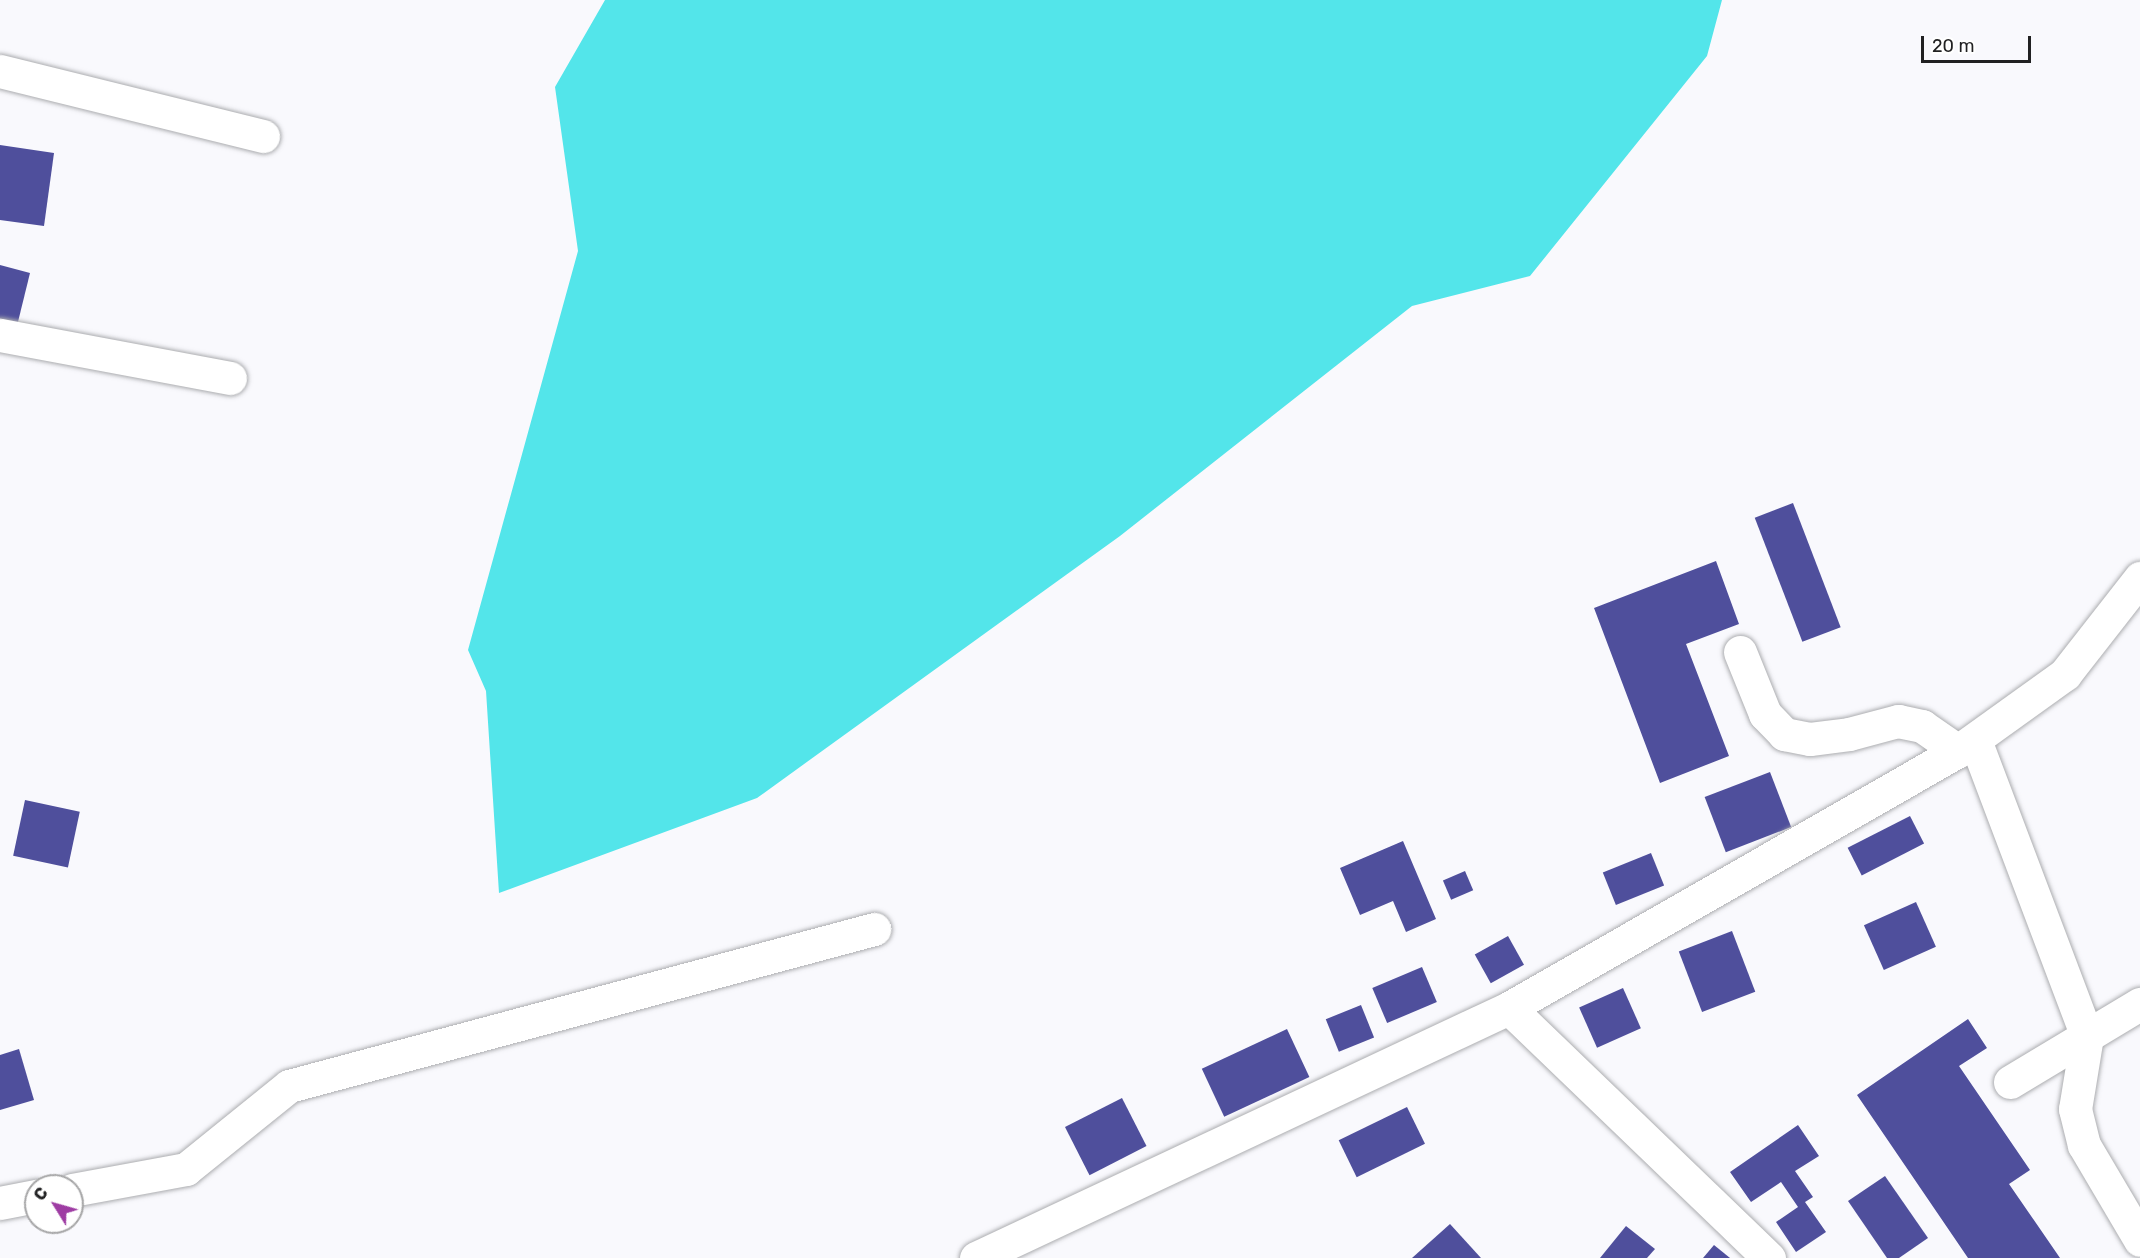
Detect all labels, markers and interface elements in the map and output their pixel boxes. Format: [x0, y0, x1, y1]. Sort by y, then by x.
scale bar [1924, 24, 2034, 62]
text: 20 m [1932, 35, 1974, 57]
north arrow [24, 1174, 84, 1234]
text: С [30, 1184, 52, 1204]

